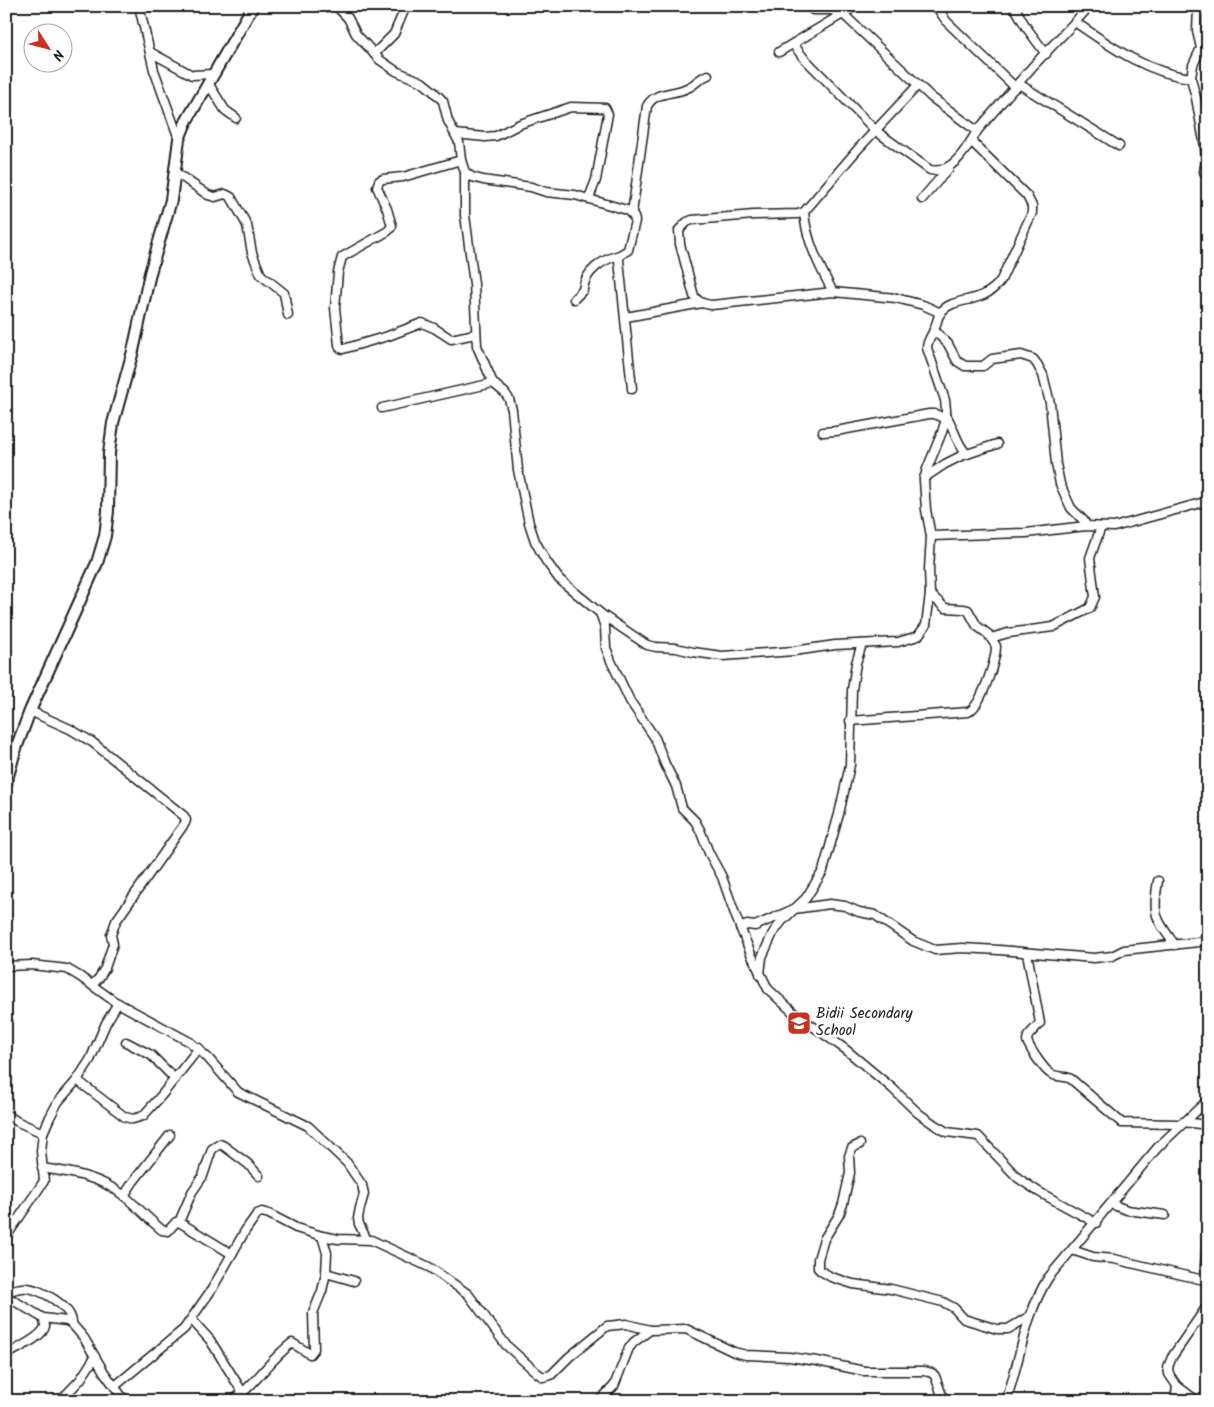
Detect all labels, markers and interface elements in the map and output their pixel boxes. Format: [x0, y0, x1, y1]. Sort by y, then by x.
north arrow [22, 22, 72, 72]
text: N [46, 45, 69, 65]
place label: Bidii Secondary School [816, 1002, 913, 1043]
school or university icon: Bidii Secondary School [786, 1010, 812, 1036]

